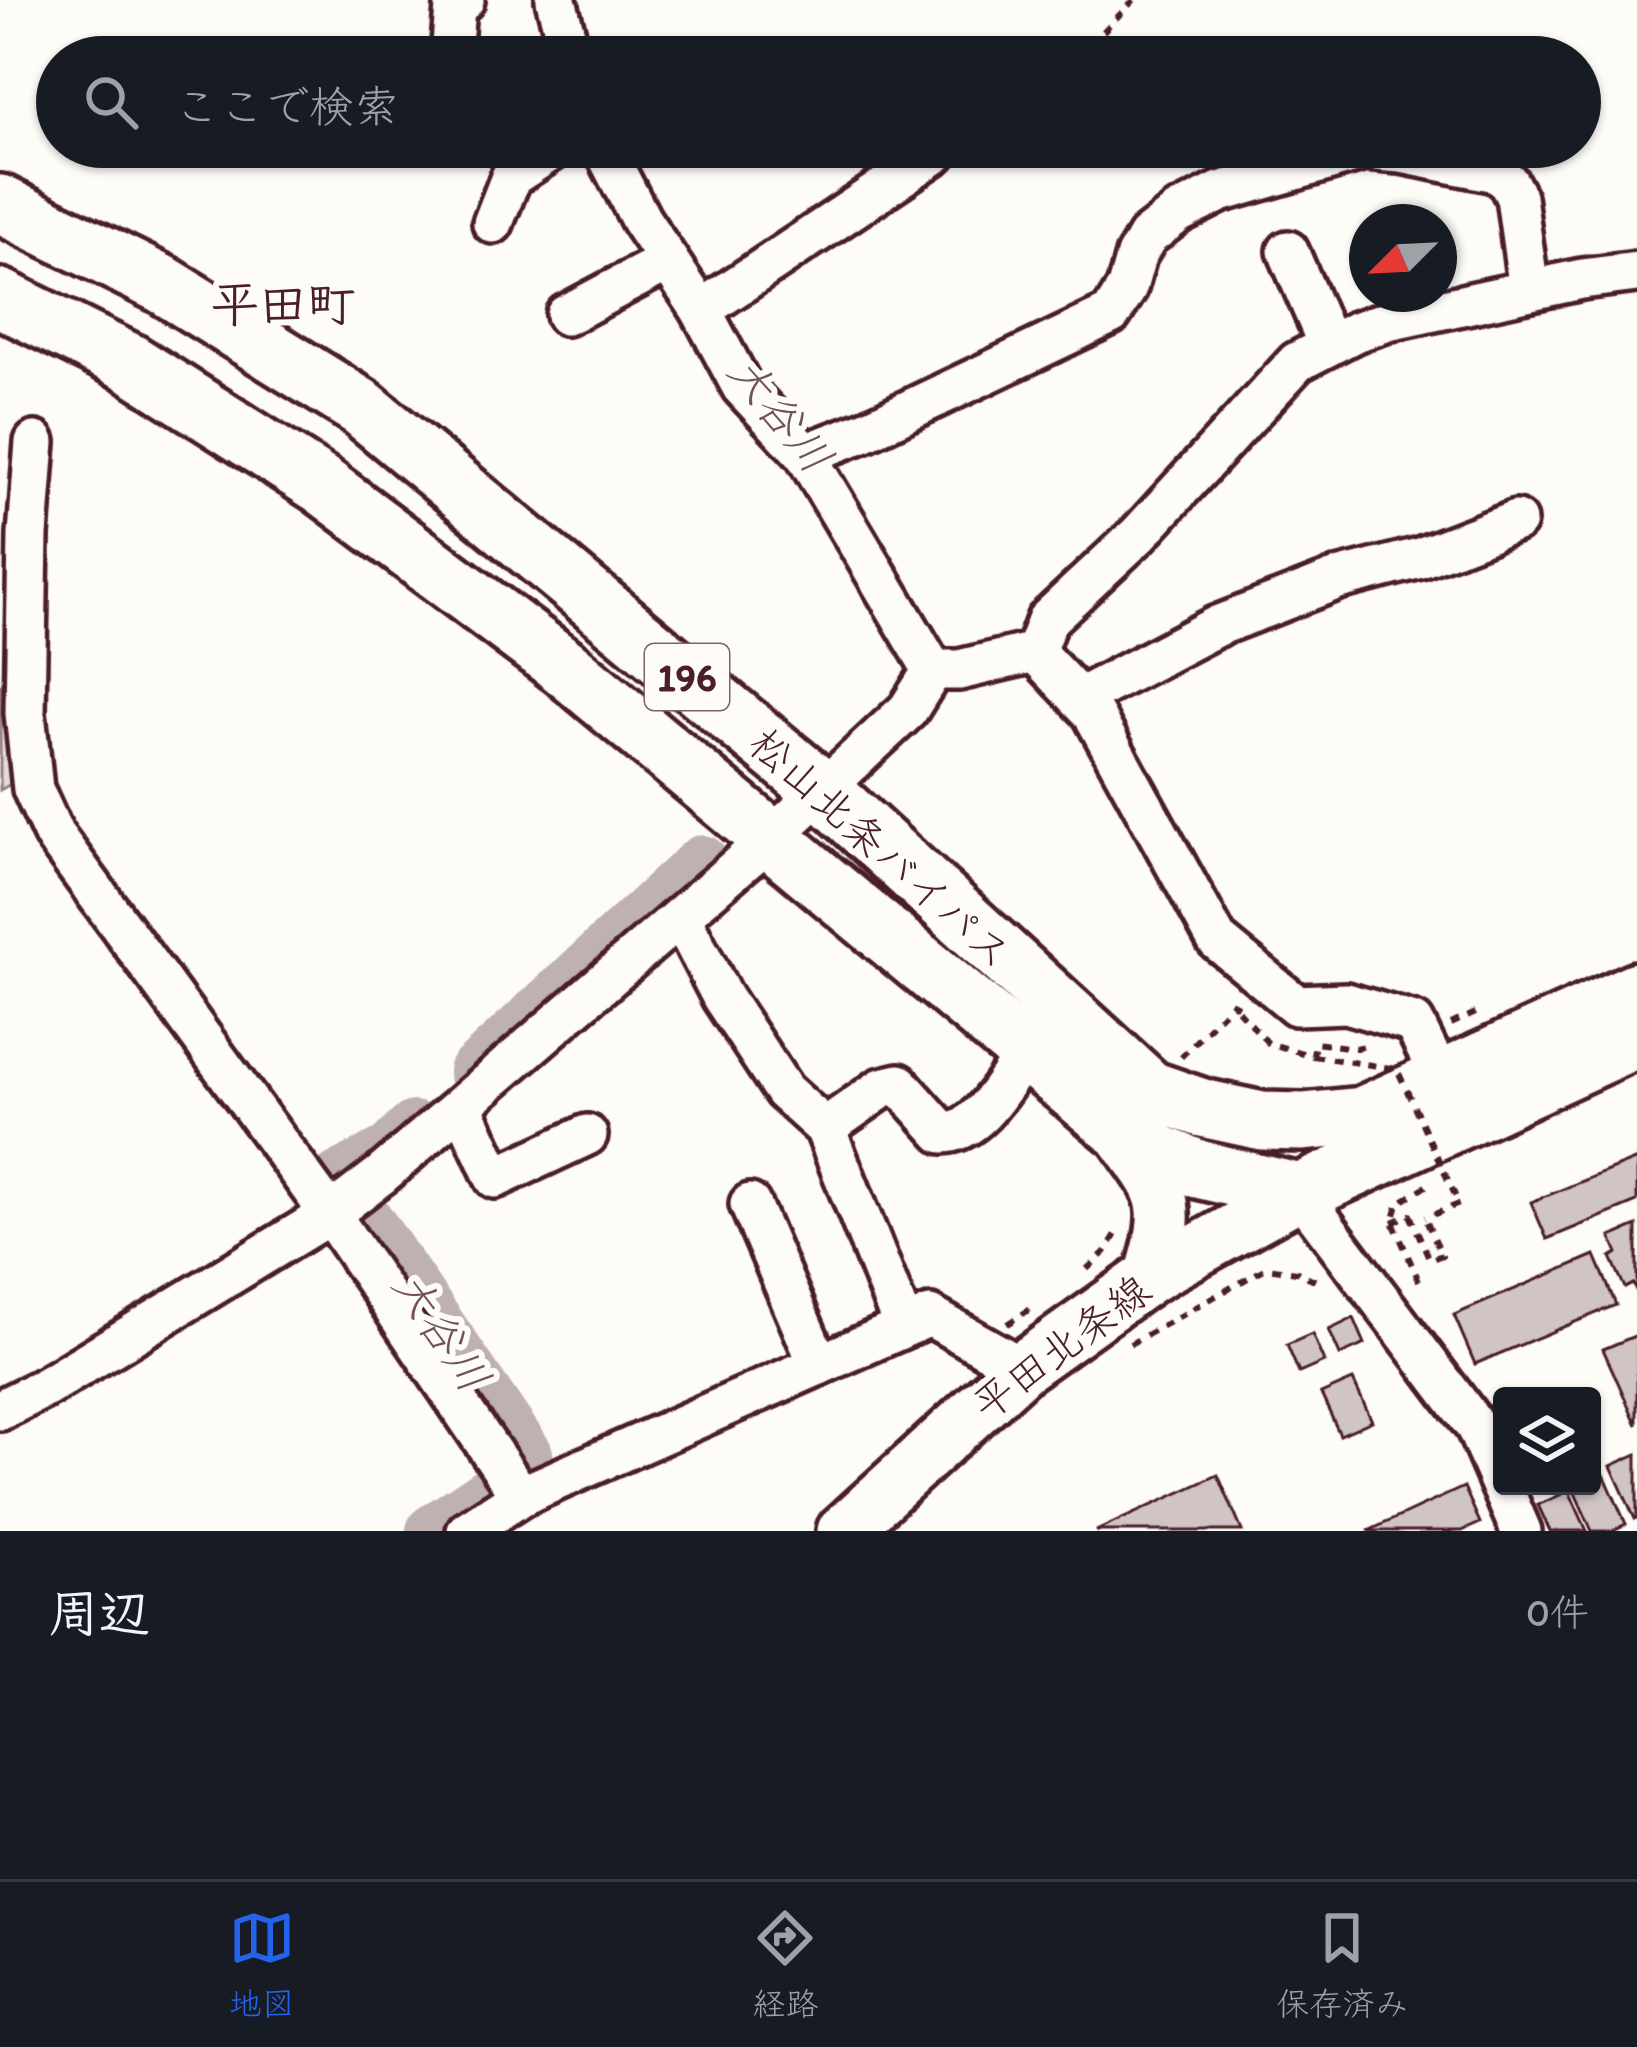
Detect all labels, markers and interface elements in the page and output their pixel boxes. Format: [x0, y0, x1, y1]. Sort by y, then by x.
search box [36, 36, 1601, 168]
icon: search [78, 69, 144, 135]
text: ここで検索 [174, 79, 399, 133]
north arrow [1349, 204, 1457, 312]
district label: 平田町 [211, 275, 355, 333]
water label: 大谷川 [718, 345, 844, 483]
road number: 196 [645, 644, 729, 710]
street label: 松山北条バイパス [739, 717, 1022, 979]
water label: 大谷川 [382, 1260, 502, 1402]
street label: 平田北条線 [962, 1264, 1161, 1431]
map controls [1493, 1387, 1601, 1495]
button: layers [1493, 1387, 1601, 1495]
text: 周辺 [48, 1583, 150, 1644]
text: 0件 [1526, 1589, 1589, 1636]
tab: 地図 [229, 1905, 295, 2025]
tab: 経路 [752, 1905, 818, 2025]
tab: 保存済み [1276, 1905, 1408, 2025]

